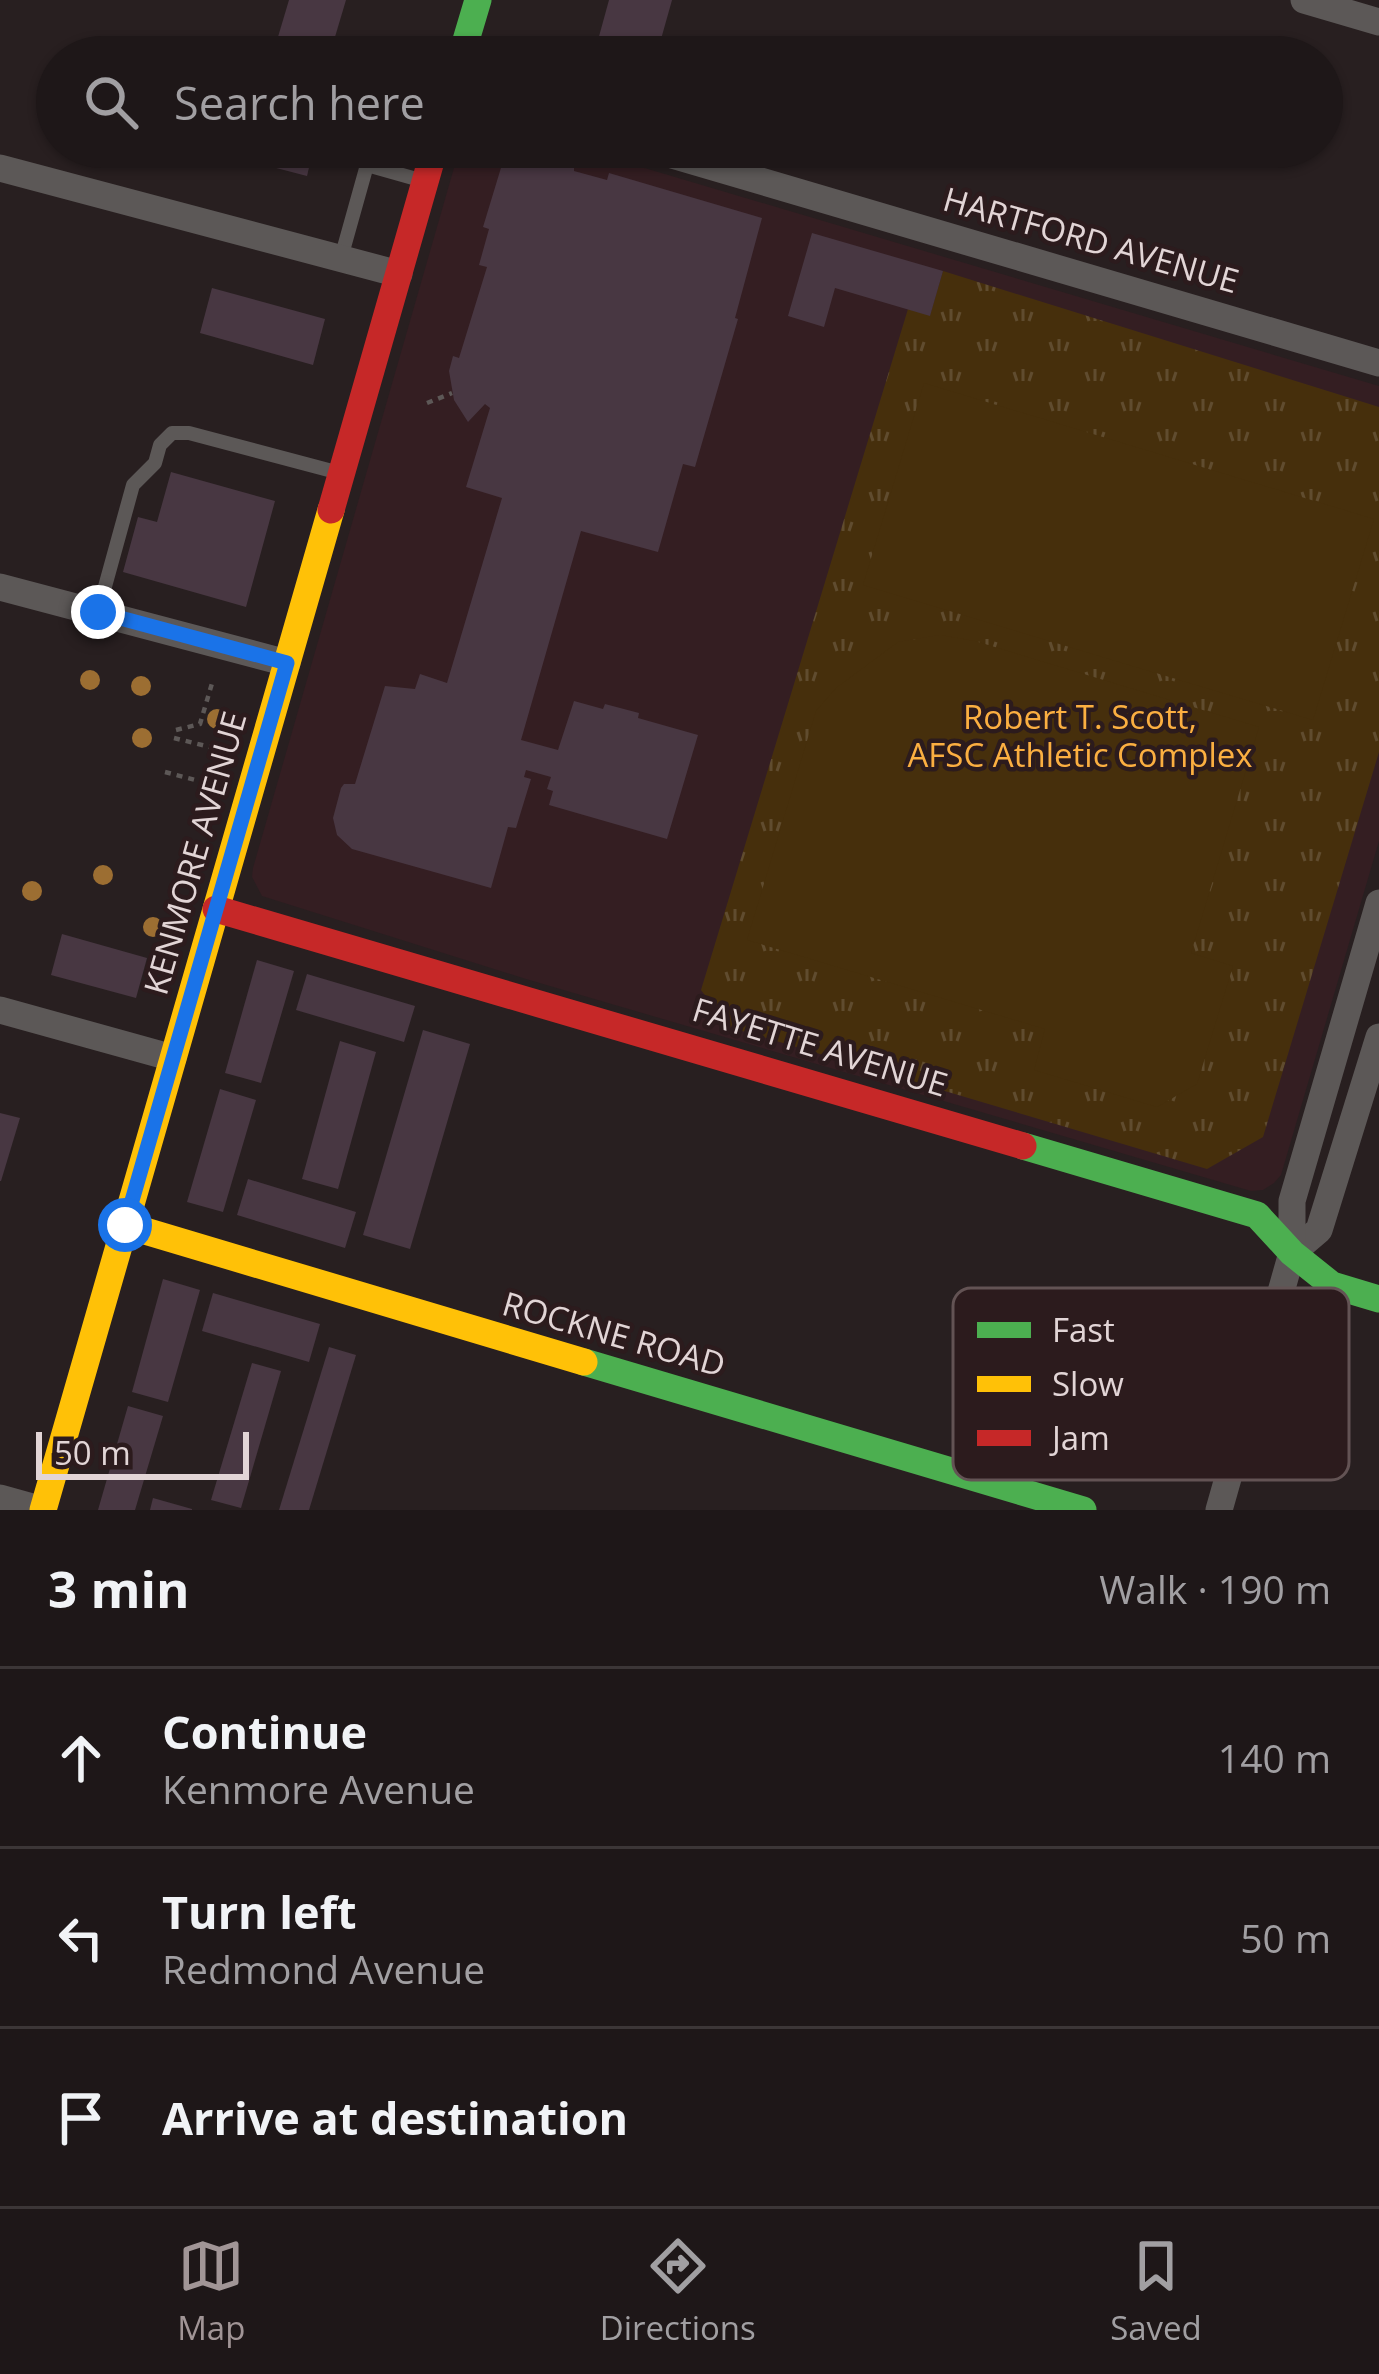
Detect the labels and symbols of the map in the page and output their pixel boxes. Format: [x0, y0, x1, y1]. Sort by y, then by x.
street label: HARTFORD AVENUE [938, 176, 1244, 303]
route end [71, 585, 125, 639]
park label: Robert T. Scott, AFSC Athletic Complex [907, 694, 1253, 777]
street label: KENMORE AVENUE [133, 706, 256, 999]
street label: FAYETTE AVENUE [687, 986, 953, 1107]
route start [98, 1198, 152, 1252]
street label: ROCKNE ROAD [498, 1280, 731, 1387]
legend [953, 1288, 1349, 1480]
text: Fast [1052, 1307, 1115, 1352]
text: Slow [1052, 1361, 1124, 1406]
text: Jam [1049, 1415, 1110, 1460]
scale bar [36, 1426, 249, 1479]

